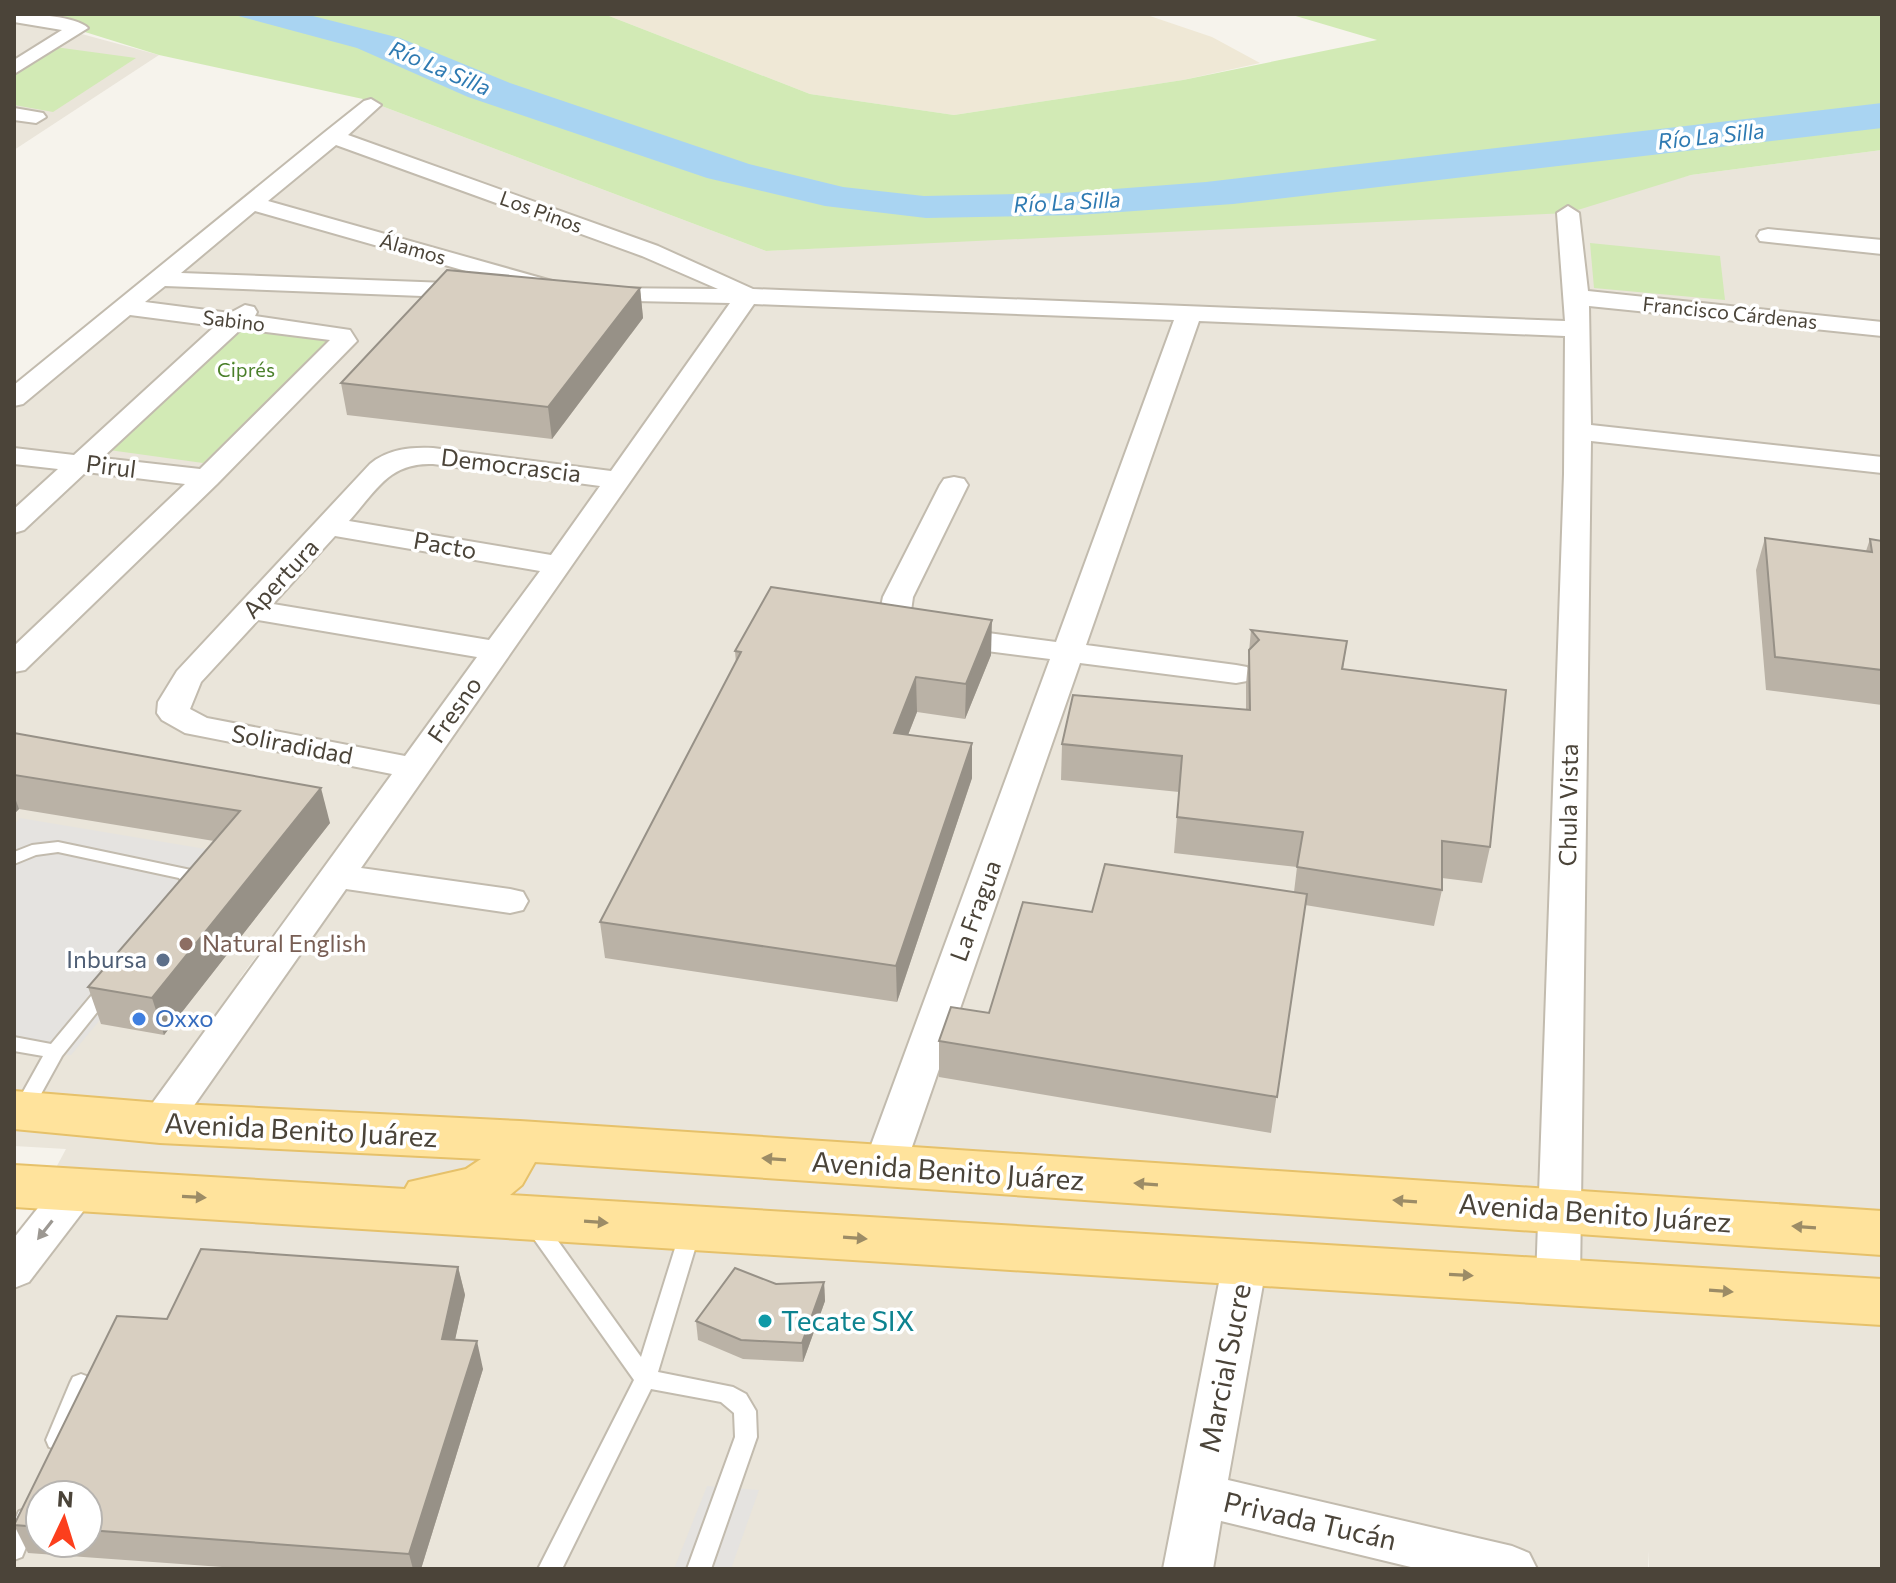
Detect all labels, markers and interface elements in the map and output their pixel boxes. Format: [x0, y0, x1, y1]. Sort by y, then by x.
water label: Río La Silla [386, 34, 495, 101]
water label: Río La Silla [1656, 116, 1766, 155]
street label: Los Pinos [497, 185, 586, 237]
water label: Río La Silla [1013, 185, 1121, 218]
street label: Álamos [377, 227, 449, 269]
street label: Francisco Cárdenas [1642, 291, 1819, 333]
street label: Sabino [202, 304, 267, 336]
park label: Ciprés [217, 357, 275, 381]
street label: Democrascia [439, 442, 583, 487]
street label: Pirul [84, 448, 138, 483]
street label: Pacto [411, 525, 479, 564]
street label: Apertura [236, 532, 324, 624]
street label: Fresno [421, 670, 487, 748]
street label: Soliradidad [229, 718, 355, 769]
street label: Chula Vista [1552, 743, 1583, 867]
street label: La Fragua [943, 856, 1006, 965]
place label: Natural English [202, 928, 366, 957]
marker: Natural English [177, 935, 195, 953]
place label: Inbursa [66, 944, 147, 973]
marker: Inbursa [154, 951, 172, 969]
place label: Oxxo [155, 1003, 214, 1032]
marker: Oxxo [130, 1010, 148, 1028]
street label: Avenida Benito Juárez [164, 1105, 438, 1153]
street label: Avenida Benito Juárez [810, 1144, 1086, 1196]
one-way arrow [761, 1152, 786, 1165]
one-way arrow [1133, 1177, 1158, 1190]
street label: Avenida Benito Juárez [1457, 1186, 1733, 1238]
one-way arrow [182, 1191, 207, 1204]
one-way arrow [1392, 1194, 1417, 1207]
one-way arrow [584, 1216, 609, 1229]
one-way arrow [37, 1220, 54, 1240]
one-way arrow [1791, 1220, 1816, 1233]
one-way arrow [843, 1232, 868, 1245]
one-way arrow [1449, 1269, 1474, 1282]
street label: Marcial Sucre [1191, 1280, 1257, 1455]
one-way arrow [1709, 1285, 1734, 1298]
place label: Tecate SIX [781, 1303, 915, 1337]
marker: Tecate SIX [756, 1312, 774, 1330]
north arrow [24, 1479, 104, 1559]
street label: Privada Tucán [1220, 1484, 1400, 1556]
text: N [56, 1485, 75, 1513]

